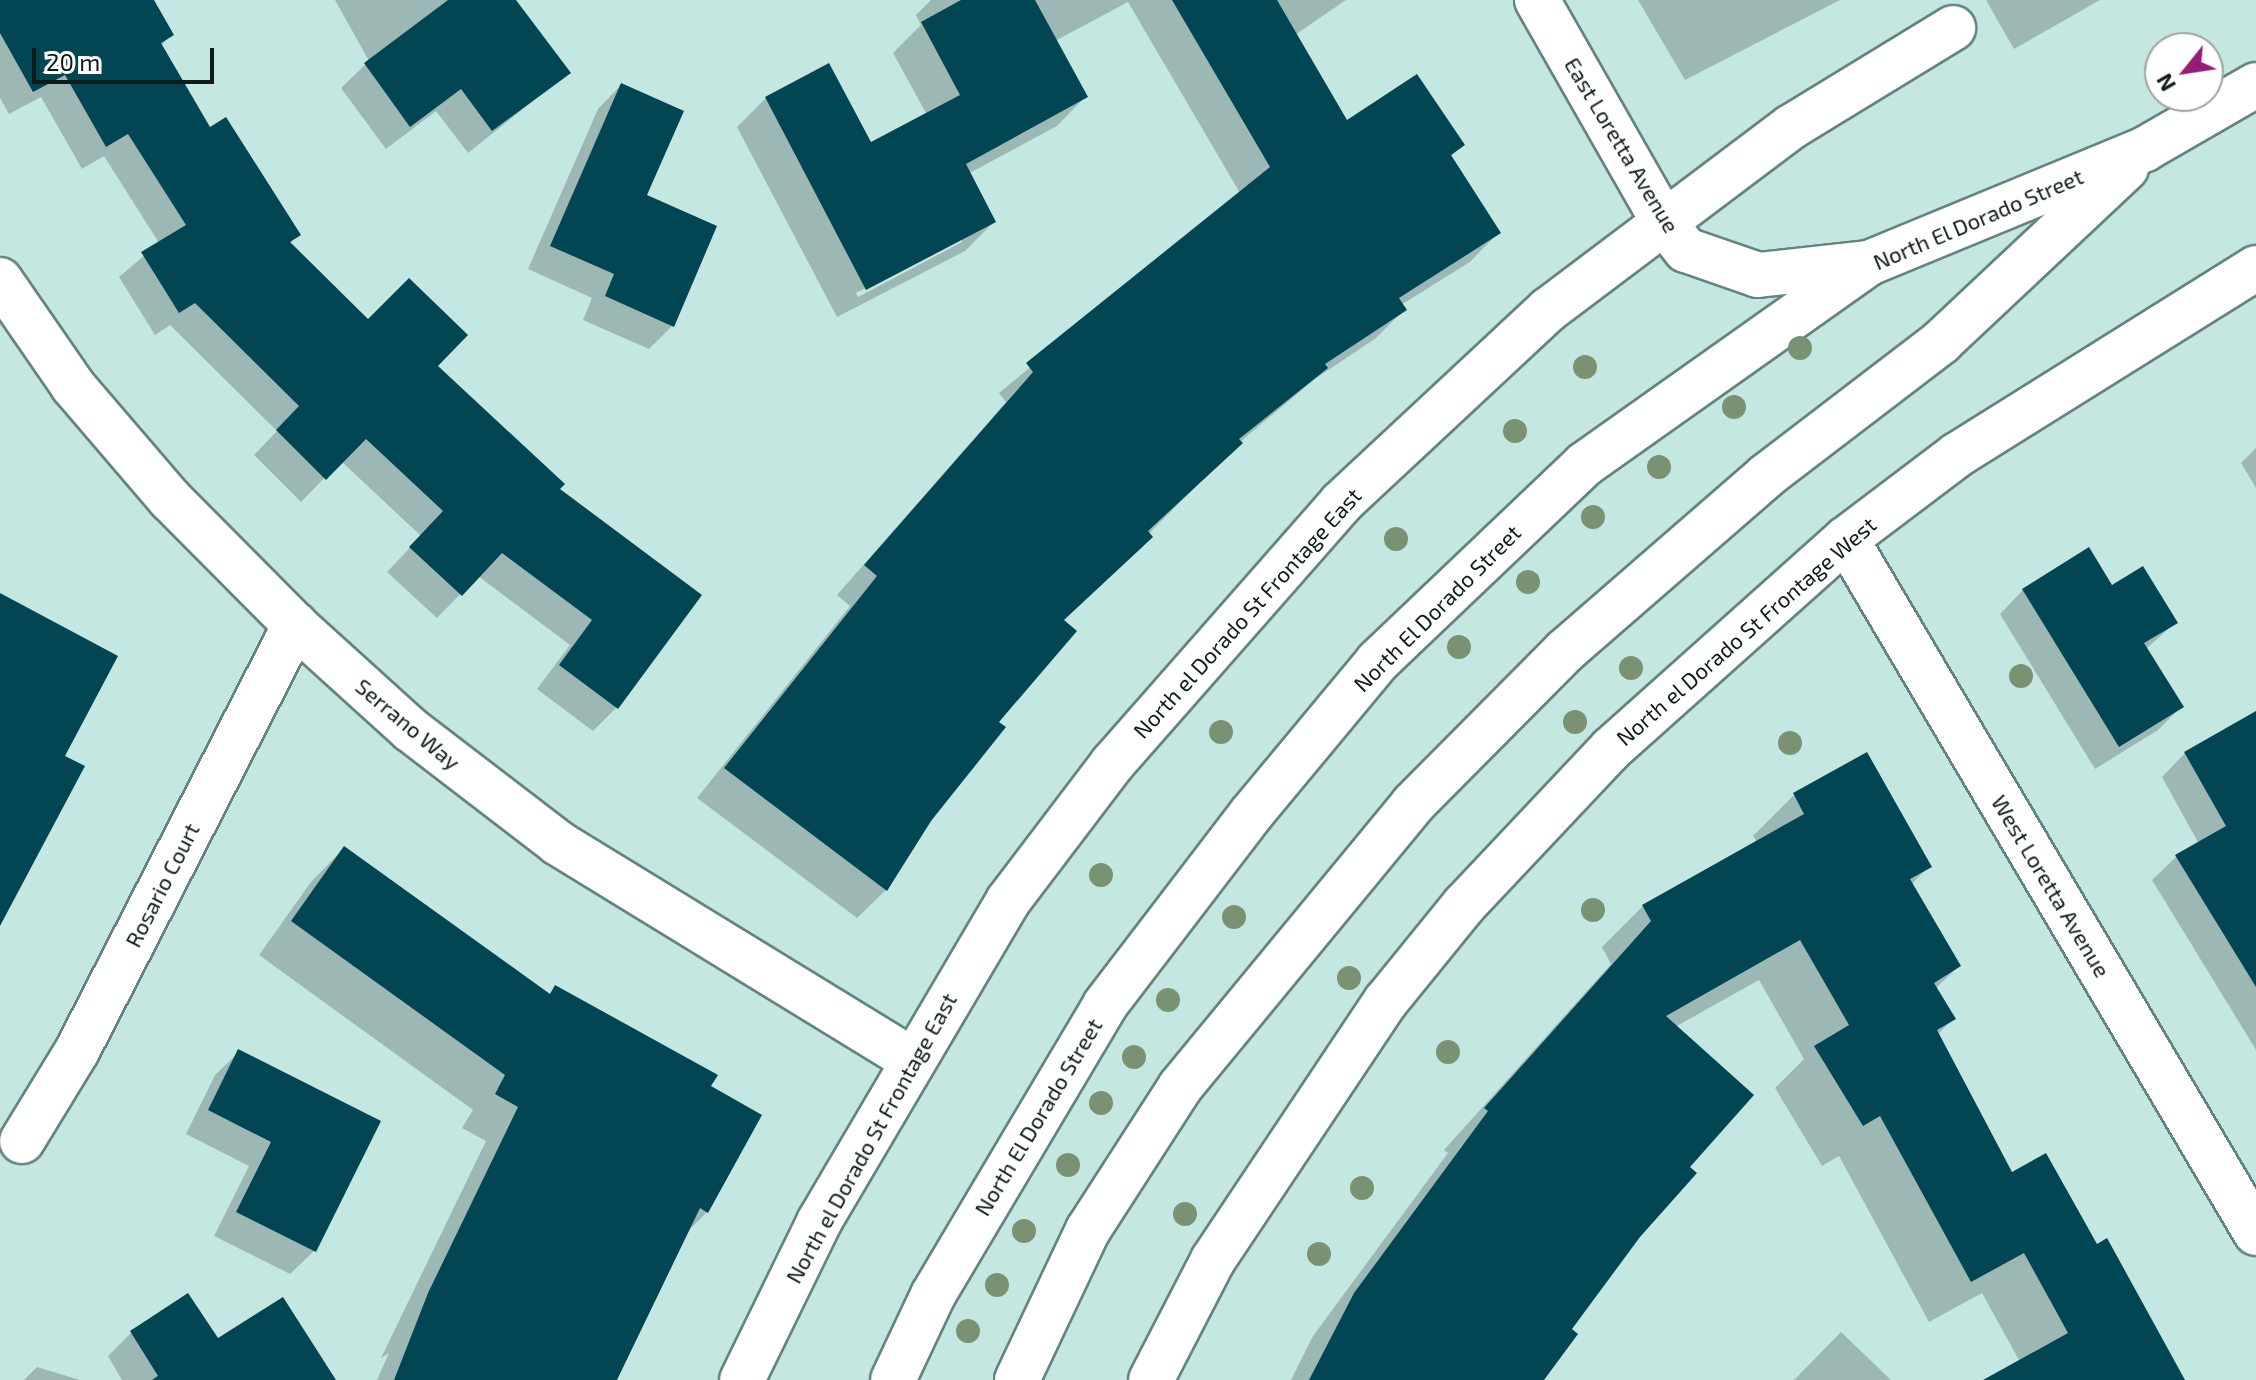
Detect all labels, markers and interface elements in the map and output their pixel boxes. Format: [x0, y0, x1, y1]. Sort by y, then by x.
scale bar [36, 32, 218, 82]
north arrow [2144, 32, 2224, 112]
text: 20 m [46, 47, 100, 76]
street label: East Loretta Avenue [1559, 52, 1685, 238]
text: N [2150, 70, 2180, 96]
street label: North El Dorado Street [1869, 163, 2087, 275]
street label: North el Dorado St Frontage East [1127, 482, 1367, 744]
street label: North el Dorado St Frontage West [1610, 511, 1882, 751]
street label: North El Dorado Street [1348, 519, 1526, 697]
street label: Serrano Way [350, 673, 466, 775]
street label: West Loretta Avenue [1986, 790, 2116, 982]
street label: Rosario Court [119, 819, 205, 951]
street label: North el Dorado St Frontage East [780, 988, 962, 1288]
street label: North El Dorado Street [969, 1013, 1107, 1221]

